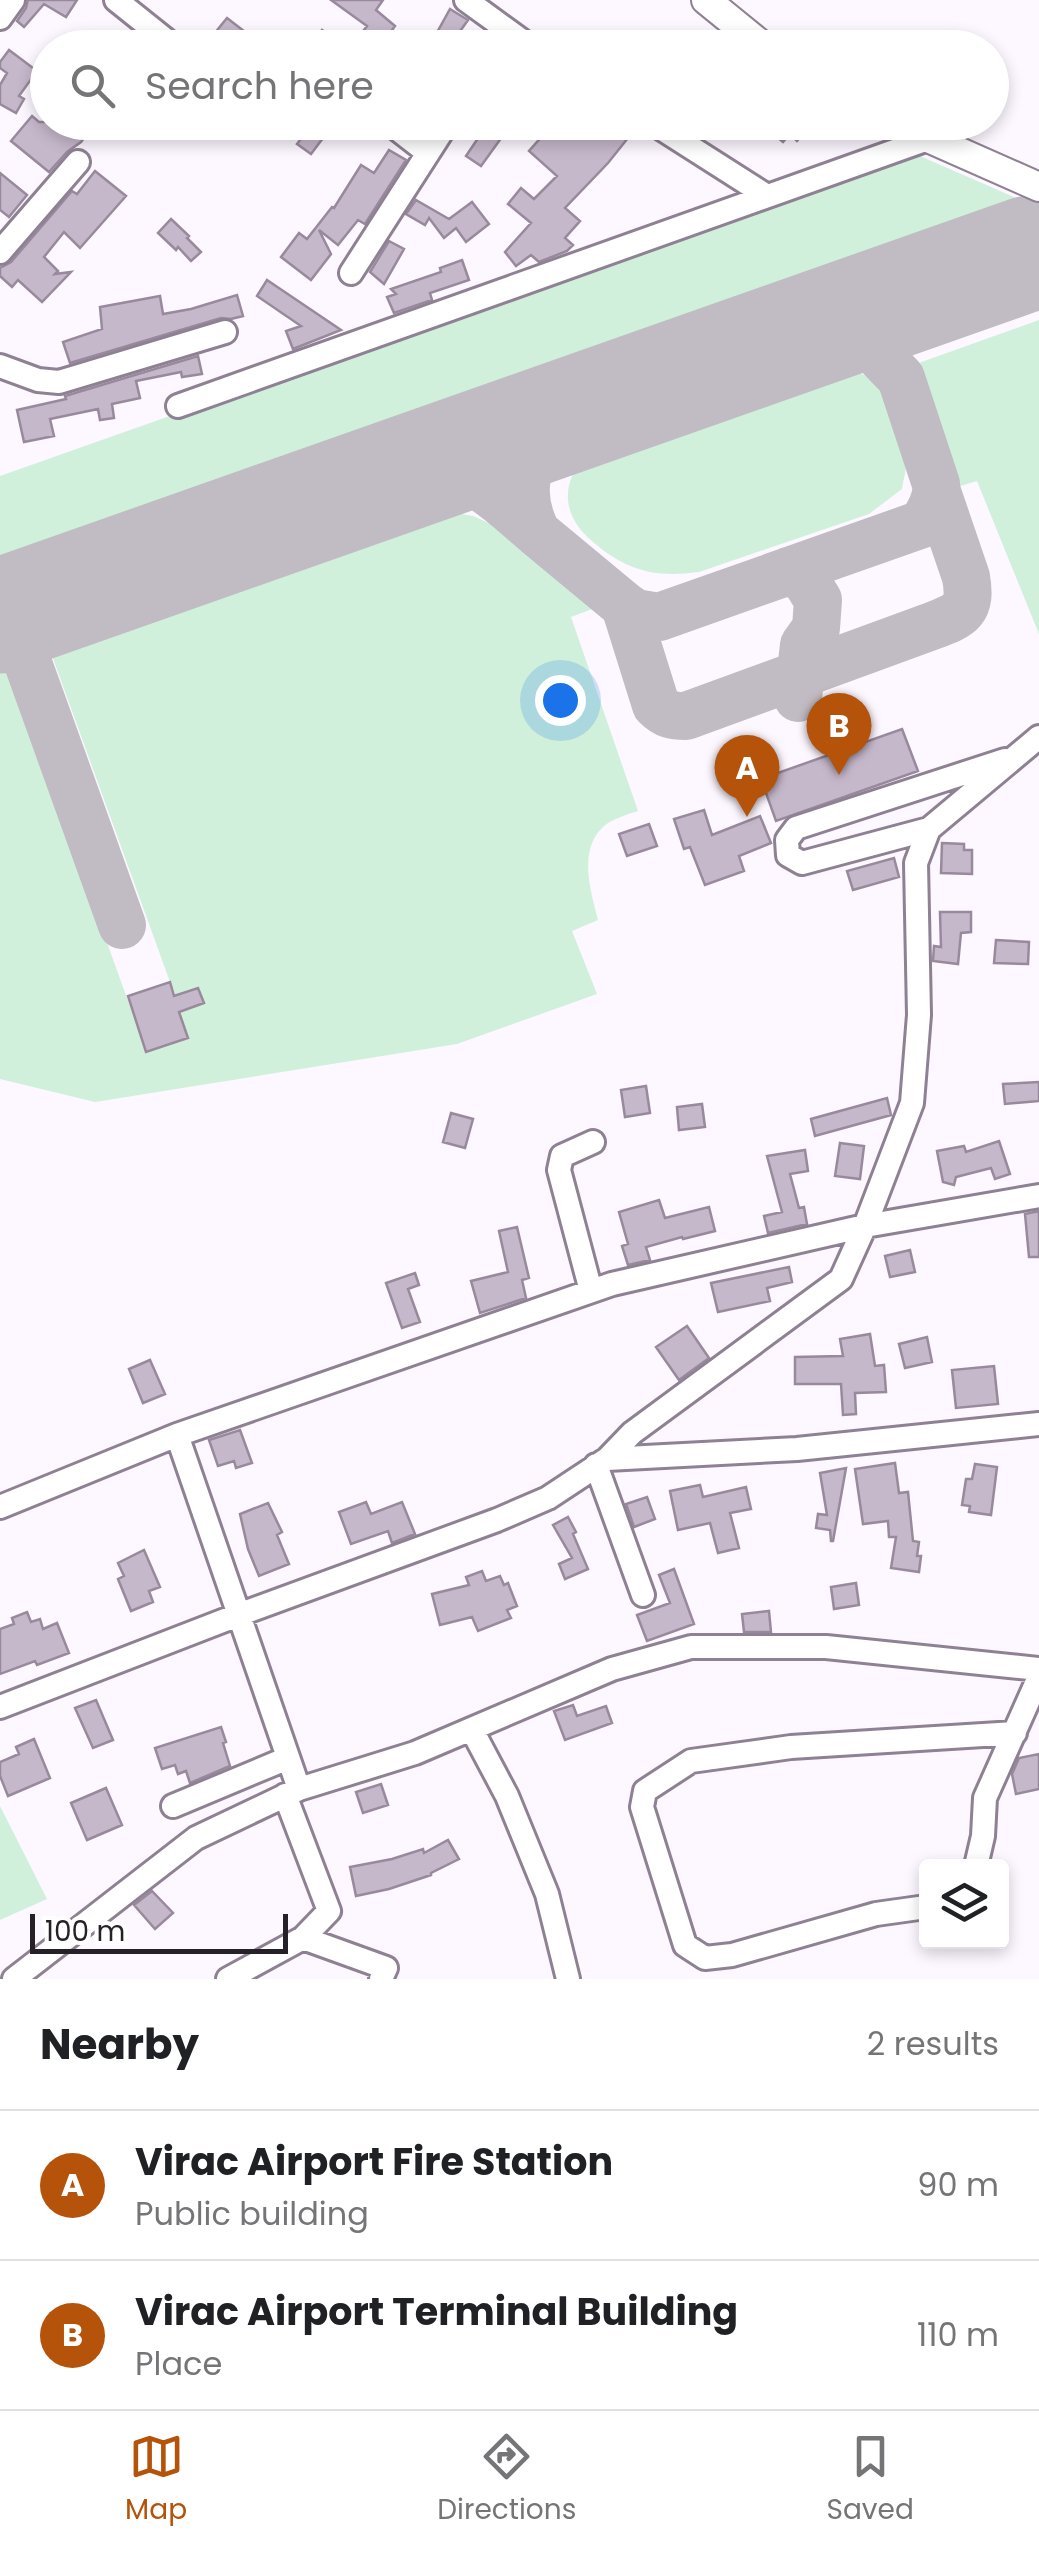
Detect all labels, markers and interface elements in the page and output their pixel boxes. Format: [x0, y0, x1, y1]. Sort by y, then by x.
search box [30, 30, 1009, 140]
icon: search [65, 58, 120, 113]
text: Search here [145, 59, 374, 112]
your location [535, 675, 586, 726]
pin: B [806, 692, 872, 775]
pin: A [714, 734, 780, 817]
map controls [919, 1859, 1009, 1949]
button: layers [919, 1859, 1009, 1949]
scale bar [30, 1909, 288, 1954]
text: 100 m [45, 1912, 125, 1951]
text: Nearby [40, 2015, 199, 2074]
text: 2 results [867, 2021, 999, 2066]
text: Virac Airport Fire Station [135, 2135, 613, 2188]
text: A [61, 2162, 84, 2207]
text: 90 m [917, 2162, 999, 2207]
text: Public building [135, 2191, 369, 2236]
text: Virac Airport Terminal Building [135, 2285, 738, 2338]
text: B [62, 2312, 83, 2357]
text: 110 m [917, 2312, 999, 2357]
text: Place [135, 2341, 222, 2386]
tab: Map [125, 2429, 187, 2531]
tab: Directions [437, 2429, 576, 2531]
tab: Saved [827, 2429, 914, 2531]

